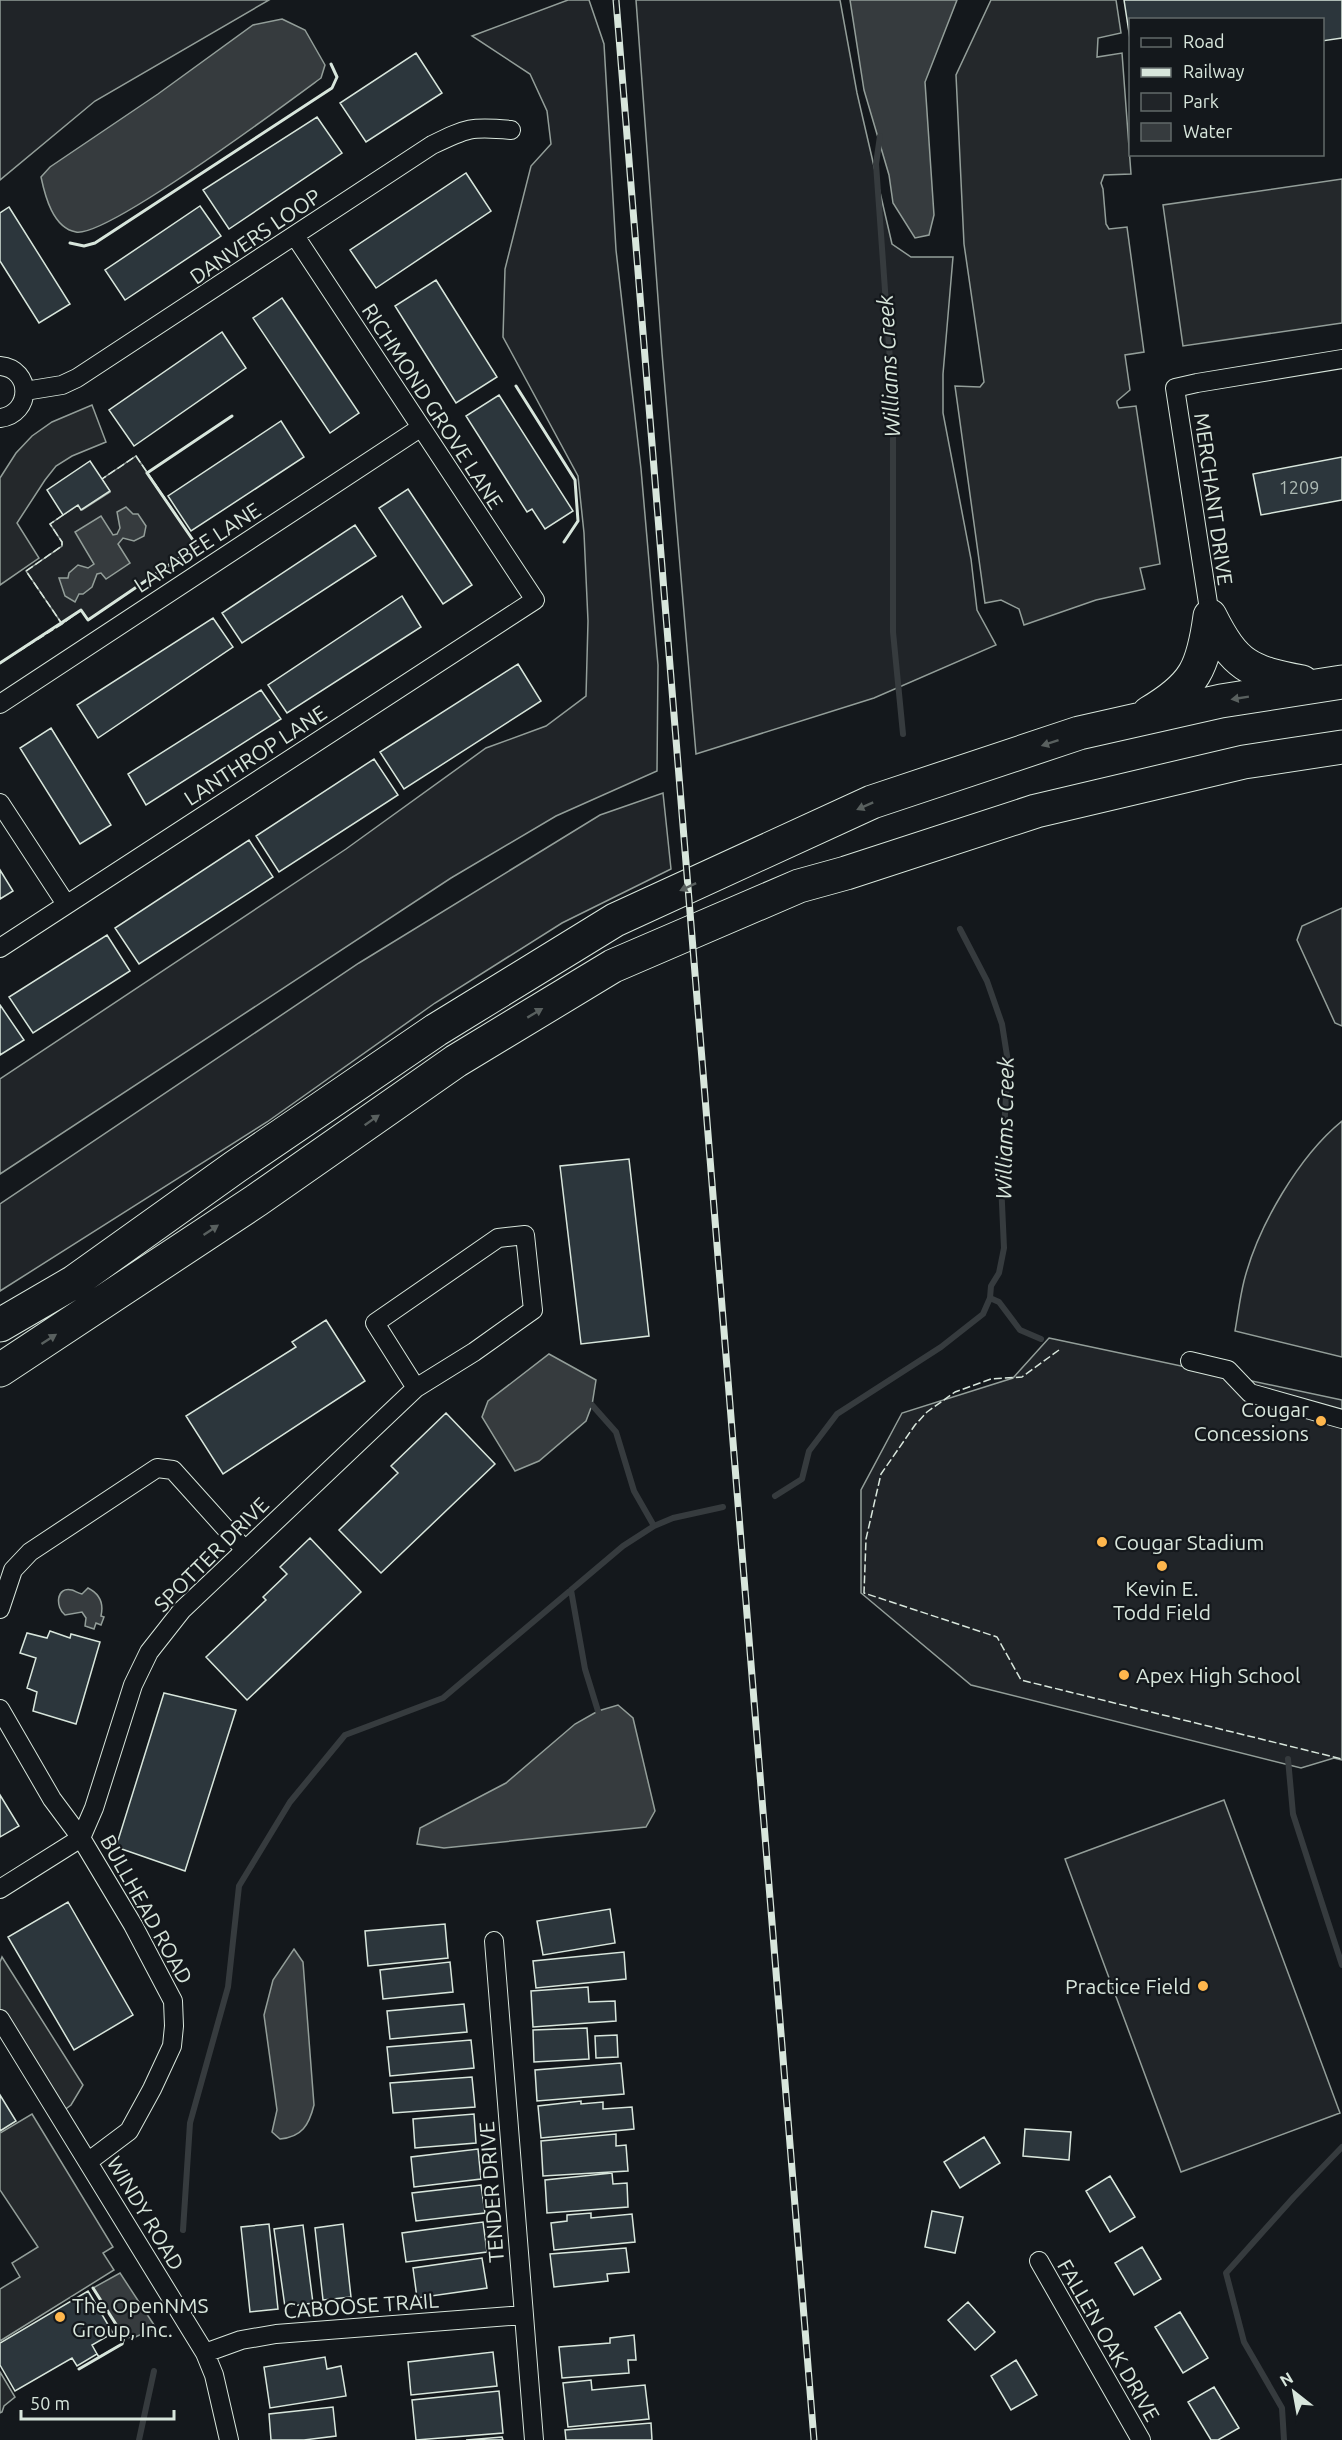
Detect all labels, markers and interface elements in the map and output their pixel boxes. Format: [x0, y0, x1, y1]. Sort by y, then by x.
legend [1129, 18, 1324, 156]
text: Road [1183, 31, 1225, 51]
text: Railway [1183, 61, 1245, 81]
text: Park [1183, 91, 1219, 111]
text: Water [1183, 121, 1233, 141]
street label: DANVERS LOOP [185, 183, 325, 289]
water label: Williams Creek [872, 293, 904, 438]
street label: RICHMOND GROVE LANE [358, 299, 508, 513]
street label: MERCHANT DRIVE [1190, 411, 1238, 587]
house number: 1209 [1279, 477, 1319, 497]
street label: LARABEE LANE [129, 497, 265, 597]
one-way arrow [1230, 694, 1249, 703]
street label: LANTHROP LANE [179, 700, 331, 810]
one-way arrow [1041, 739, 1059, 748]
one-way arrow [857, 801, 874, 810]
one-way arrow [680, 882, 697, 891]
one-way arrow [527, 1008, 544, 1018]
water label: Williams Creek [990, 1056, 1018, 1200]
one-way arrow [363, 1114, 379, 1126]
one-way arrow [203, 1224, 219, 1236]
one-way arrow [41, 1333, 57, 1344]
place label: Cougar Concessions [1194, 1397, 1309, 1445]
marker: Cougar Concessions [1314, 1414, 1328, 1428]
street label: SPOTTER DRIVE [149, 1492, 273, 1616]
place label: Cougar Stadium [1114, 1530, 1264, 1554]
marker: Cougar Stadium [1095, 1535, 1109, 1549]
marker: Kevin E. Todd Field [1155, 1559, 1169, 1573]
place label: Kevin E. Todd Field [1113, 1576, 1211, 1624]
place label: Apex High School [1136, 1663, 1300, 1687]
marker: Apex High School [1117, 1668, 1131, 1682]
street label: BULLHEAD ROAD [96, 1830, 198, 1988]
place label: Practice Field [1065, 1974, 1191, 1998]
marker: Practice Field [1196, 1979, 1210, 1993]
street label: TENDER DRIVE [474, 2121, 508, 2263]
street label: WINDY ROAD [103, 2152, 189, 2274]
street label: FALLEN OAK DRIVE [1053, 2255, 1165, 2425]
street label: CABOOSE TRAIL [283, 2288, 440, 2322]
place label: The OpenNMS Group, Inc. [72, 2293, 208, 2341]
marker: The OpenNMS Group, Inc. [53, 2310, 67, 2324]
north arrow [1264, 2362, 1324, 2422]
text: N [1277, 2368, 1296, 2390]
scale bar [21, 2383, 174, 2421]
text: 50 m [30, 2393, 70, 2413]

